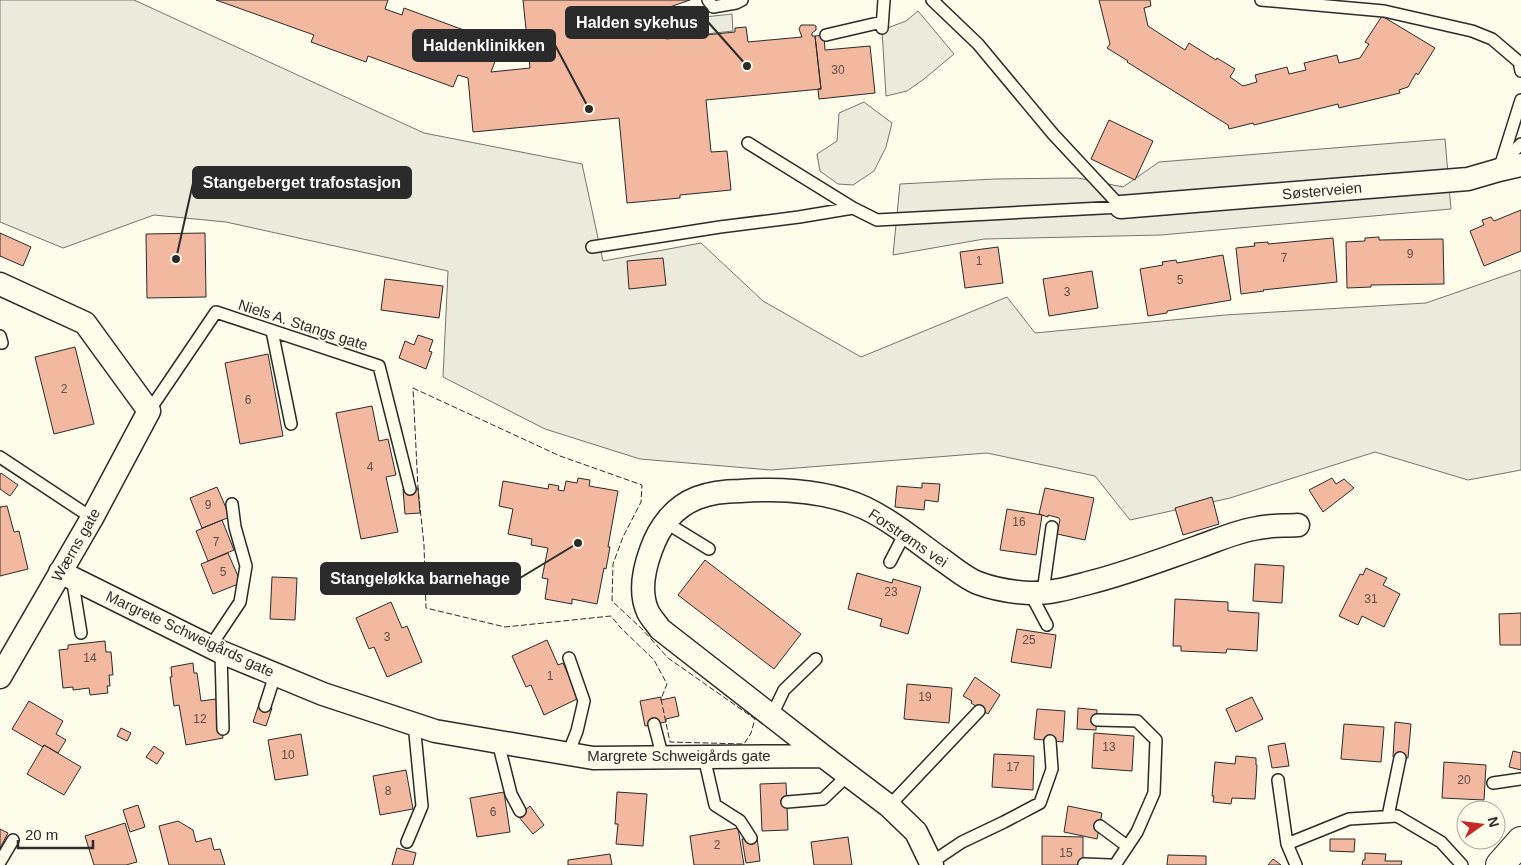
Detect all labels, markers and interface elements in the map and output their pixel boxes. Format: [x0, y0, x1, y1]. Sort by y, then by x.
callout: Halden sykehus [566, 7, 708, 38]
text: Halden sykehus [576, 14, 698, 31]
callout: Haldenklinikken [413, 30, 555, 61]
text: Haldenklinikken [423, 37, 545, 54]
house number: 30 [831, 63, 845, 77]
callout: Stangeberget trafostasjon [193, 167, 411, 198]
text: Stangeberget trafostasjon [203, 174, 401, 191]
street label: Søsterveien [1281, 179, 1363, 202]
house number: 9 [1407, 247, 1414, 261]
house number: 7 [1281, 251, 1288, 265]
house number: 1 [976, 254, 983, 268]
house number: 5 [1177, 273, 1184, 287]
house number: 3 [1064, 285, 1071, 299]
street label: Niels A. Stangs gate [236, 296, 370, 353]
house number: 2 [61, 382, 68, 396]
house number: 6 [245, 393, 252, 407]
house number: 4 [367, 460, 374, 474]
house number: 9 [205, 498, 212, 512]
street label: Wærns gate [48, 505, 103, 584]
street label: Forstrøms vei [866, 505, 951, 570]
house number: 16 [1012, 515, 1026, 529]
house number: 7 [213, 535, 220, 549]
callout: Stangeløkka barnehage [321, 563, 520, 594]
house number: 5 [220, 565, 227, 579]
text: Stangeløkka barnehage [330, 570, 510, 587]
house number: 23 [884, 585, 898, 599]
street label: Margrete Schweigårds gate [103, 587, 277, 680]
house number: 31 [1364, 592, 1378, 606]
house number: 3 [384, 630, 391, 644]
house number: 25 [1022, 633, 1036, 647]
house number: 14 [83, 651, 97, 665]
house number: 1 [547, 669, 554, 683]
house number: 19 [918, 690, 932, 704]
house number: 12 [193, 712, 207, 726]
house number: 13 [1102, 740, 1116, 754]
street label: Margrete Schweigårds gate [587, 747, 771, 764]
house number: 10 [281, 748, 295, 762]
house number: 17 [1006, 760, 1020, 774]
house number: 20 [1457, 773, 1471, 787]
house number: 8 [385, 784, 392, 798]
north arrow [1456, 800, 1506, 850]
house number: 6 [490, 805, 497, 819]
text: N [1485, 815, 1503, 829]
scale bar [18, 818, 92, 850]
text: 20 m [25, 826, 58, 843]
house number: 2 [714, 838, 721, 852]
house number: 15 [1059, 846, 1073, 860]

